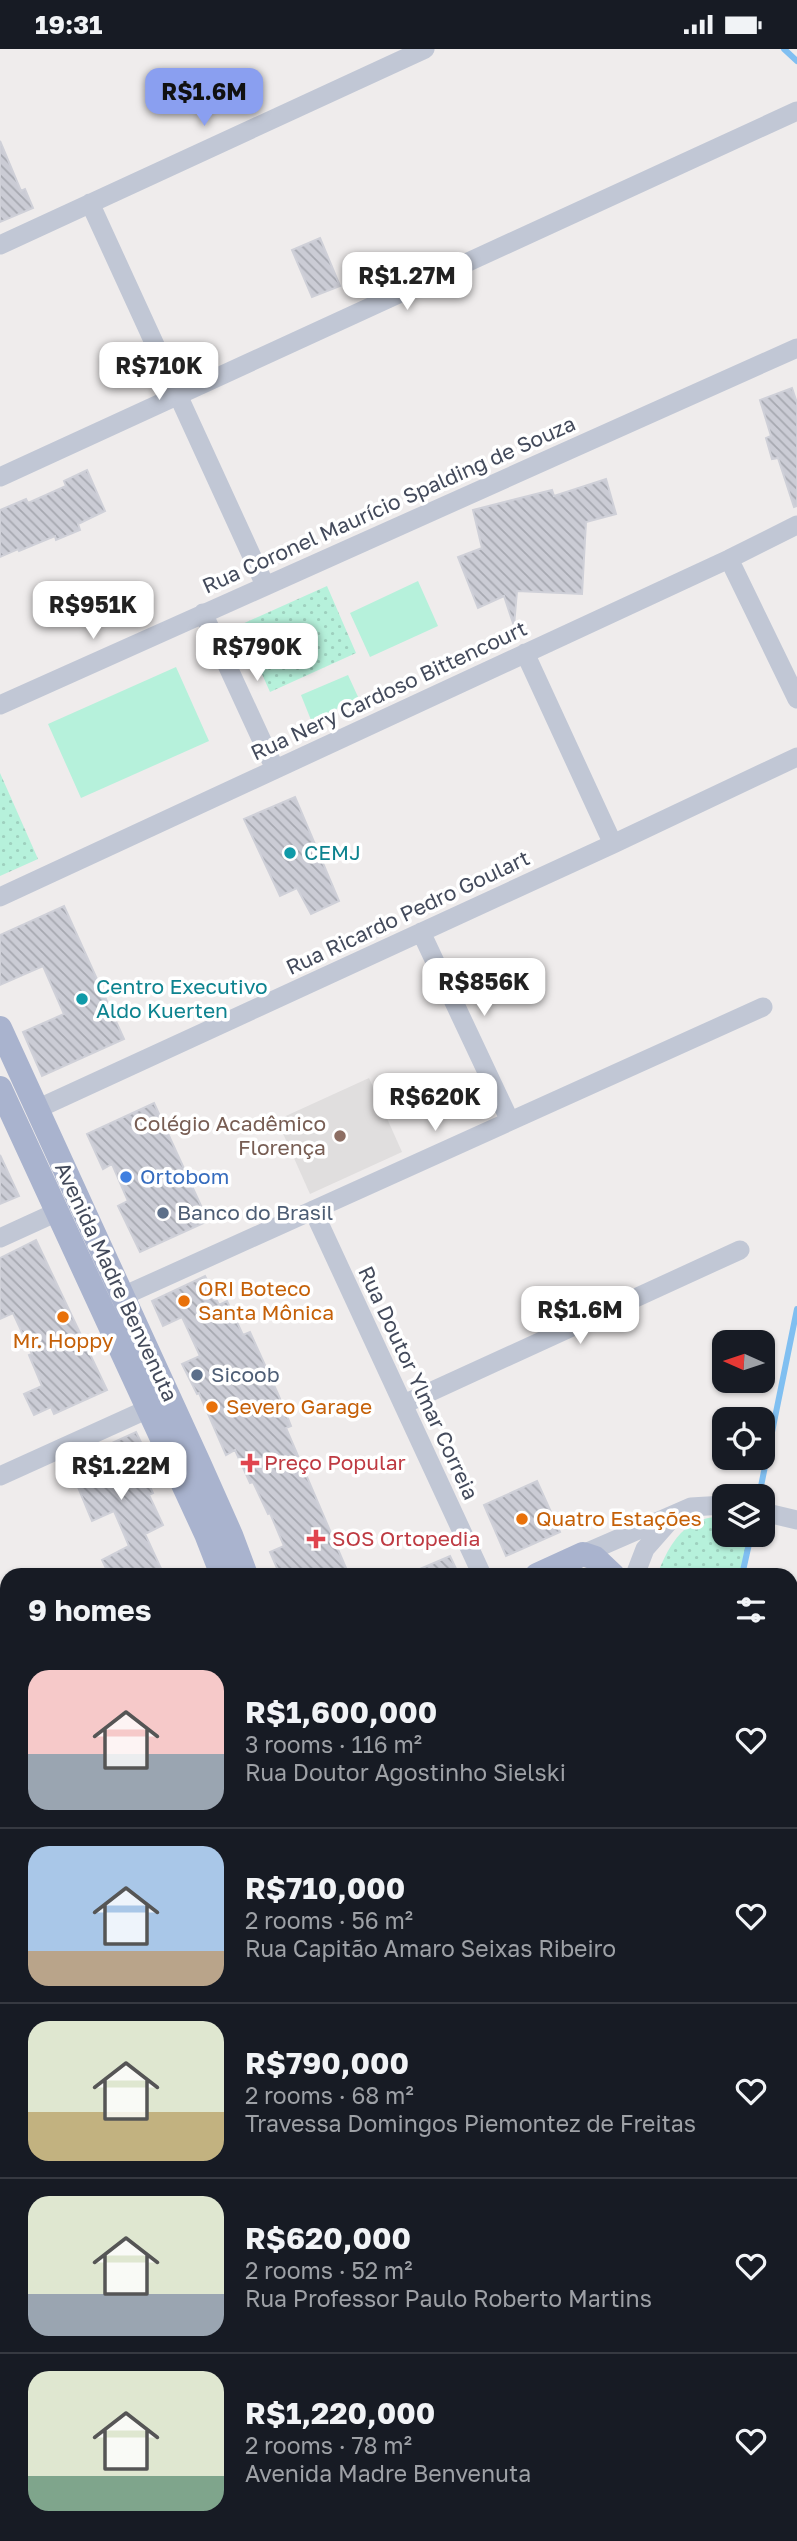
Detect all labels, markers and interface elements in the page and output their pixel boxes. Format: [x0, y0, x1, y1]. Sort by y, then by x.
text: 19:31 [35, 9, 102, 40]
pin: R$1.6M [147, 69, 261, 128]
text: R$1.6M [161, 77, 247, 105]
pin: R$1.27M [342, 253, 472, 312]
text: R$1.27M [358, 261, 456, 289]
pin: R$710K [102, 343, 216, 402]
text: R$710K [115, 351, 203, 379]
street label: Rua Coronel Maurício Spalding de Souza [198, 410, 579, 598]
pin: R$951K [36, 581, 150, 641]
text: R$951K [49, 590, 137, 618]
street label: Rua Nery Cardoso Bittencourt [246, 615, 531, 766]
pin: R$790K [200, 623, 314, 683]
text: R$790K [212, 632, 302, 660]
place label: CEMJ [304, 839, 361, 865]
street label: Rua Ricardo Pedro Goulart [282, 844, 534, 980]
marker: CEMJ [282, 845, 298, 861]
pin: R$856K [427, 958, 541, 1018]
text: R$856K [438, 967, 530, 995]
place label: Centro Executivo Aldo Kuerten [96, 973, 268, 1023]
marker: Centro Executivo Aldo Kuerten [74, 991, 90, 1007]
pin: R$620K [378, 1073, 492, 1133]
text: R$620K [389, 1082, 481, 1110]
place label: Colégio Acadêmico Florença [134, 1110, 326, 1160]
marker: Colégio Acadêmico Florença [332, 1128, 348, 1144]
street label: Avenida Madre Benvenuta [50, 1158, 184, 1405]
place label: Ortobom [140, 1163, 229, 1189]
marker: Ortobom [118, 1169, 134, 1185]
place label: Banco do Brasil [177, 1199, 333, 1225]
marker: Banco do Brasil [155, 1205, 171, 1221]
street label: Rua Doutor Ylmar Correia [353, 1262, 485, 1504]
place label: ORI Boteco Santa Mônica [198, 1275, 334, 1325]
pin: R$1.6M [523, 1287, 637, 1346]
marker: ORI Boteco Santa Mônica [176, 1293, 192, 1309]
text: R$1.6M [537, 1295, 623, 1323]
marker: Mr. Hoppy [55, 1309, 71, 1325]
place label: Mr. Hoppy [12, 1327, 114, 1353]
north arrow [712, 1330, 775, 1393]
map controls [712, 1330, 775, 1547]
place label: Sicoob [211, 1361, 280, 1387]
marker: Sicoob [189, 1367, 205, 1383]
place label: Severo Garage [226, 1393, 372, 1419]
marker: Severo Garage [204, 1399, 220, 1415]
button: locate [712, 1407, 775, 1470]
pin: R$1.22M [56, 1443, 186, 1502]
place label: Preço Popular [264, 1449, 406, 1475]
text: R$1.22M [71, 1451, 171, 1479]
marker: Preço Popular [242, 1455, 258, 1471]
button: layers [712, 1484, 775, 1547]
place label: Quatro Estações [536, 1505, 702, 1531]
marker: Quatro Estações [514, 1511, 530, 1527]
place label: SOS Ortopedia [332, 1525, 480, 1551]
marker: SOS Ortopedia [306, 1529, 326, 1549]
icon: filters [732, 1591, 770, 1629]
text: 9 homes [28, 1592, 151, 1628]
text: R$1,600,000 [245, 1694, 437, 1730]
icon: home [84, 1698, 168, 1782]
icon: heart [732, 1721, 770, 1759]
text: 3 rooms · 116 m² [245, 1730, 422, 1758]
text: Rua Doutor Agostinho Sielski [245, 1758, 566, 1786]
text: R$710,000 [245, 1870, 405, 1906]
icon: home [84, 1874, 168, 1958]
icon: heart [732, 1897, 770, 1935]
text: 2 rooms · 56 m² [245, 1906, 413, 1934]
text: Rua Capitão Amaro Seixas Ribeiro [245, 1934, 616, 1962]
text: R$790,000 [245, 2045, 409, 2081]
icon: home [84, 2049, 168, 2133]
icon: heart [732, 2072, 770, 2110]
text: 2 rooms · 68 m² [245, 2081, 414, 2109]
text: Travessa Domingos Piemontez de Freitas [245, 2109, 696, 2137]
text: R$620,000 [245, 2220, 411, 2256]
icon: home [84, 2224, 168, 2308]
icon: heart [732, 2247, 770, 2285]
text: 2 rooms · 52 m² [245, 2256, 412, 2284]
text: Rua Professor Paulo Roberto Martins [245, 2284, 652, 2312]
text: R$1,220,000 [245, 2395, 435, 2431]
icon: home [84, 2399, 168, 2483]
icon: heart [732, 2422, 770, 2460]
text: 2 rooms · 78 m² [245, 2431, 412, 2459]
text: Avenida Madre Benvenuta [245, 2459, 531, 2487]

